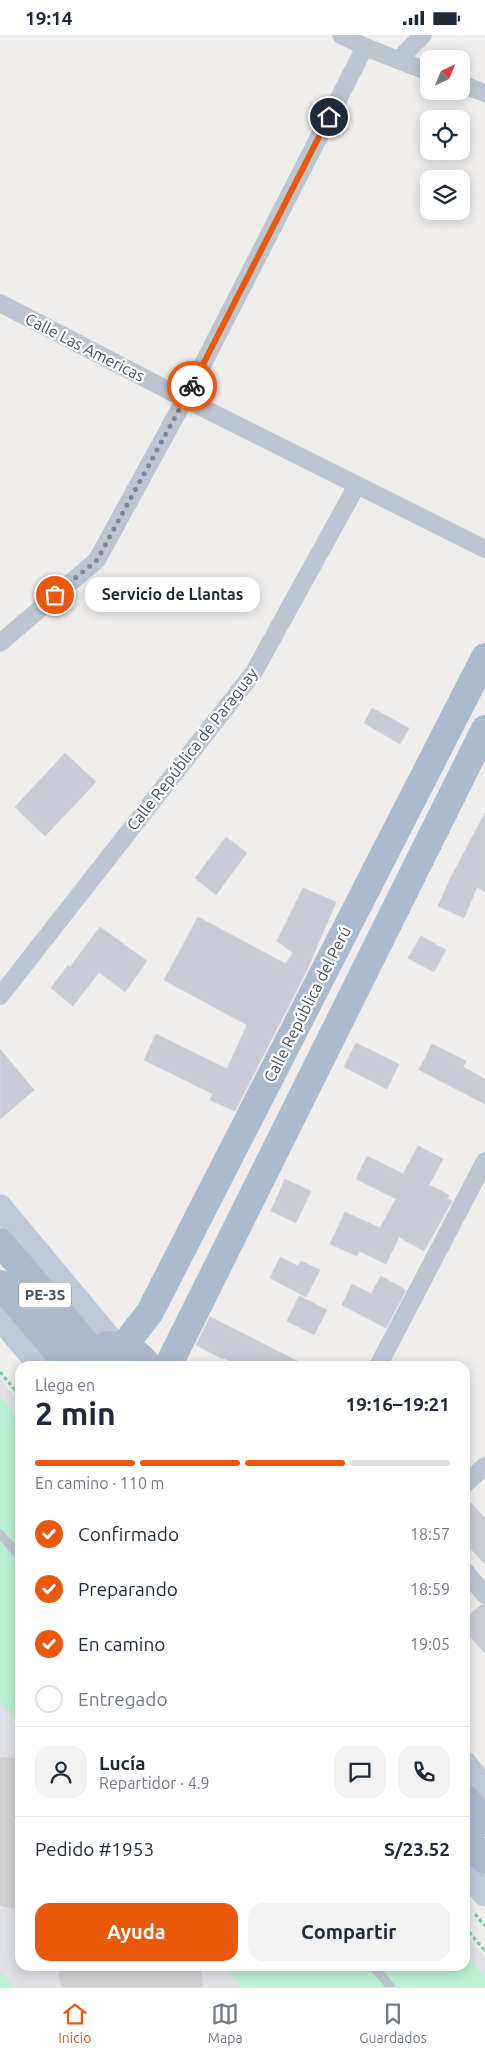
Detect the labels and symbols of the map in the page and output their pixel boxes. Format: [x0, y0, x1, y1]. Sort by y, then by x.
north arrow [420, 50, 470, 100]
pin [308, 96, 350, 138]
street label: Calle Las Americas [22, 309, 148, 385]
courier [167, 361, 217, 411]
pin [34, 574, 76, 616]
callout: Servicio de Llantas [85, 577, 260, 613]
street label: Calle República de Paraguay [123, 664, 261, 834]
street label: Calle República del Perú [260, 923, 354, 1085]
road number: PE-3S [19, 1283, 71, 1307]

